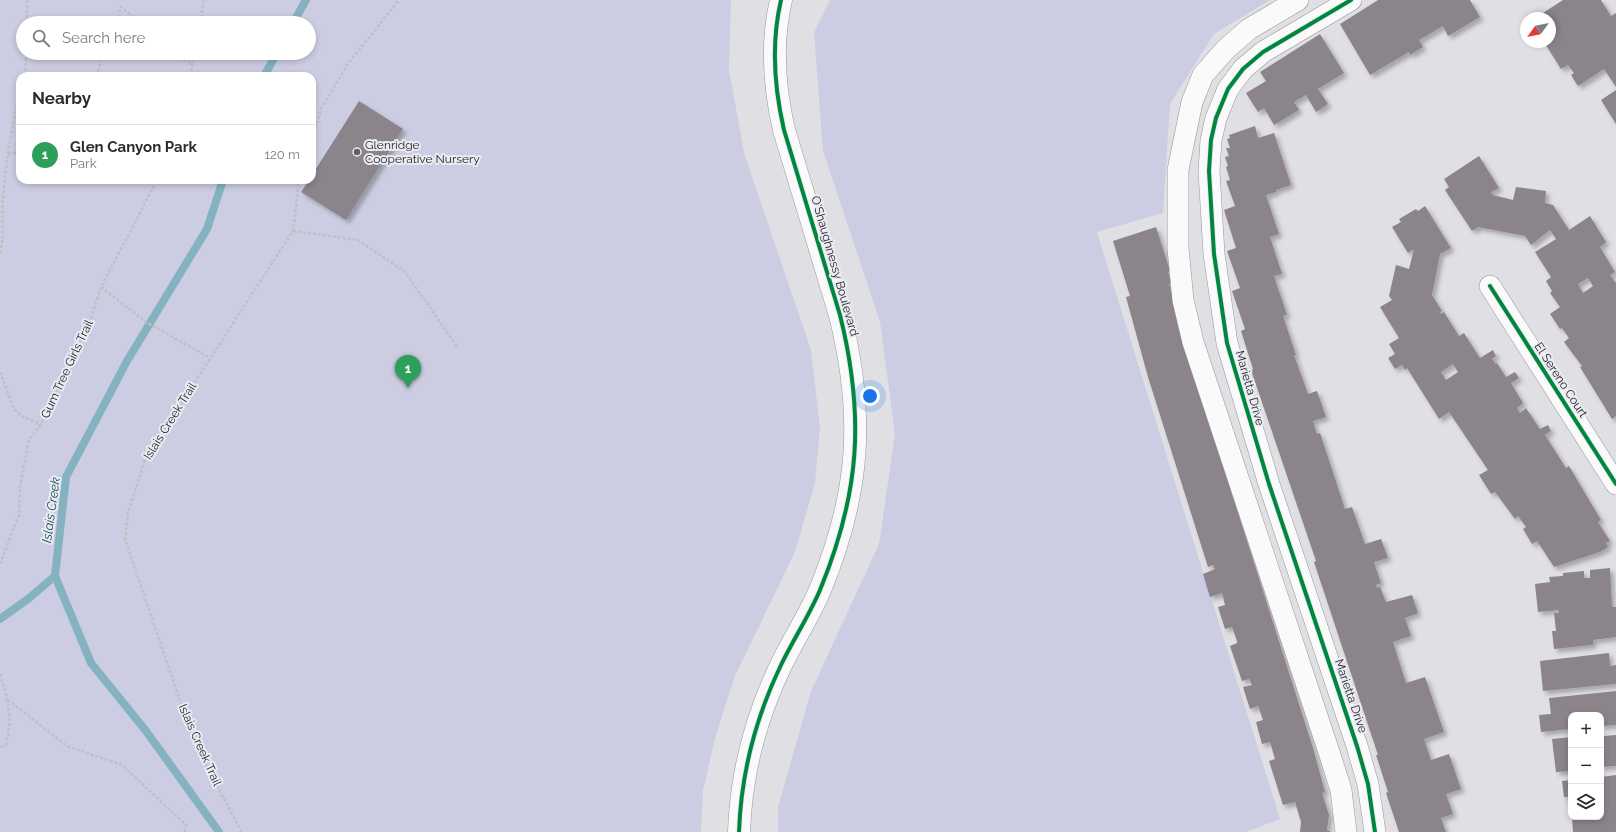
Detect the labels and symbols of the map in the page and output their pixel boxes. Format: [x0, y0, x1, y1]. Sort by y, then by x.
north arrow [1520, 12, 1556, 48]
place label: Glenridge Cooperative Nursery [365, 138, 480, 166]
marker: Glenridge Cooperative Nursery [352, 147, 362, 157]
street label: O'Shaughnessy Boulevard [808, 194, 862, 338]
street label: Gum Tree Girls Trail [38, 317, 96, 420]
street label: El Sereno Court [1532, 340, 1590, 420]
street label: Marietta Drive [1233, 349, 1267, 427]
pin: 1 [395, 355, 421, 388]
street label: Islais Creek Trail [141, 379, 200, 462]
your location [860, 386, 880, 406]
water label: Islais Creek [39, 476, 63, 544]
street label: Marietta Drive [1332, 657, 1370, 735]
street label: Islais Creek Trail [176, 702, 225, 789]

